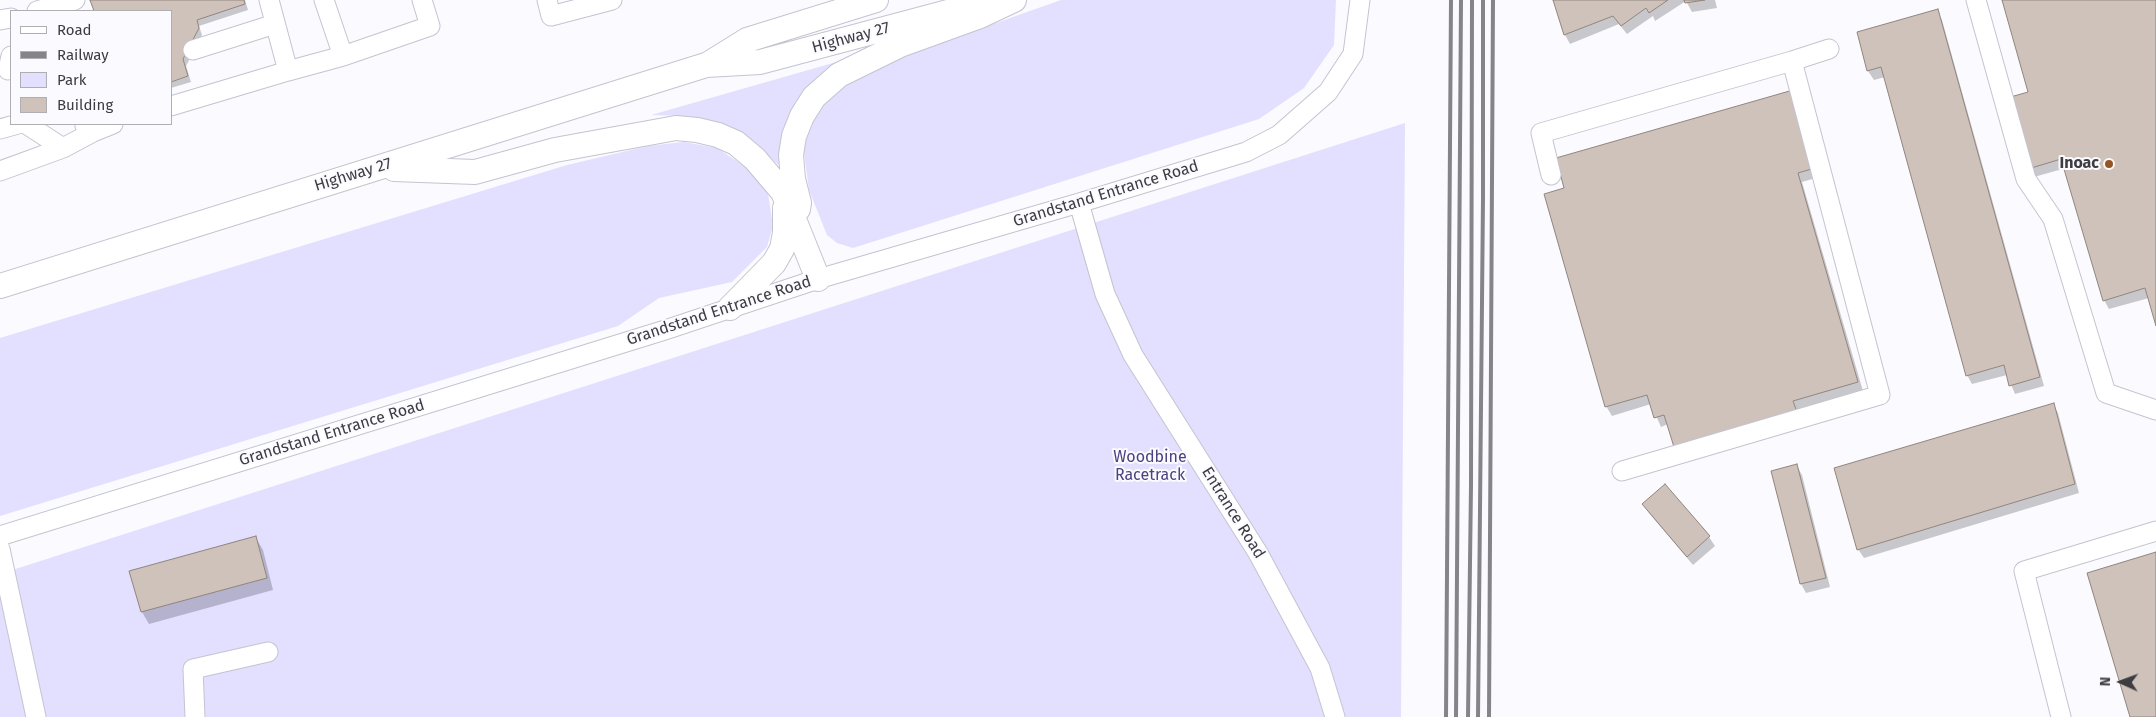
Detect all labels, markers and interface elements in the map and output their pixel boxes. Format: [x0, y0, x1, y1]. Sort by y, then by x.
legend [10, 10, 172, 125]
street label: Highway 27 [810, 18, 892, 58]
text: Road [57, 21, 92, 39]
text: Railway [57, 46, 109, 64]
text: Park [57, 71, 87, 89]
text: Building [57, 96, 113, 114]
street label: Highway 27 [312, 154, 394, 196]
place label: Inoac [2059, 154, 2099, 174]
street label: Grandstand Entrance Road [1011, 157, 1201, 231]
marker: Inoac [2103, 158, 2115, 170]
street label: Grandstand Entrance Road [624, 272, 814, 350]
street label: Grandstand Entrance Road [237, 396, 427, 470]
park label: Woodbine Racetrack [1113, 448, 1187, 486]
street label: Entrance Road [1197, 464, 1269, 562]
north arrow [2096, 657, 2146, 707]
text: N [2097, 677, 2114, 686]

